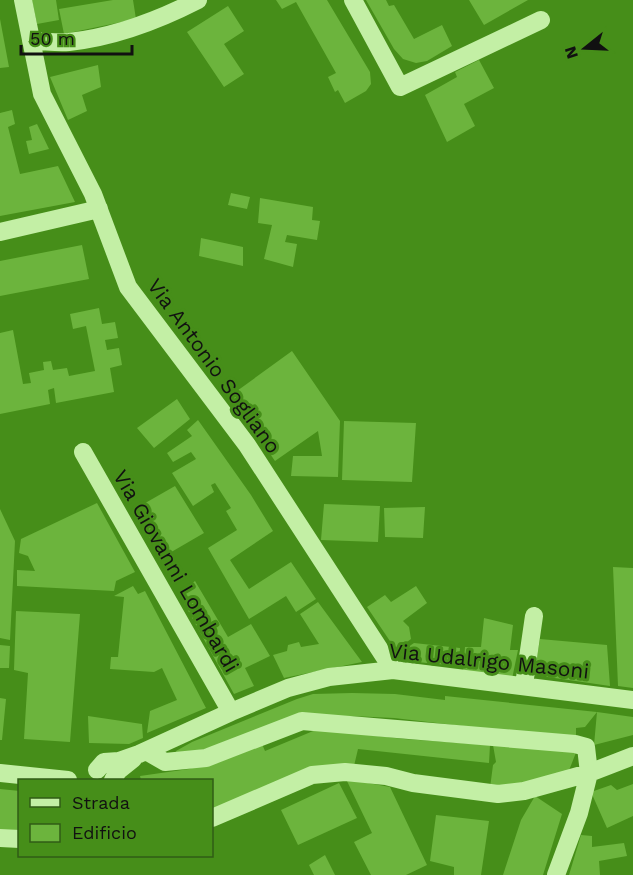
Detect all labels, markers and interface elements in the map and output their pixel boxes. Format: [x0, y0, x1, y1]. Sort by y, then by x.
scale bar [21, 18, 132, 56]
north arrow [555, 18, 615, 78]
text: 50 m [30, 28, 75, 49]
text: N [560, 44, 582, 61]
street label: Via Antonio Sogliano [143, 273, 286, 458]
street label: Via Giovanni Lombardi [108, 465, 245, 676]
street label: Via Udalrigo Masoni [388, 638, 590, 683]
legend [18, 779, 213, 857]
text: Strada [72, 792, 130, 813]
text: Edificio [72, 822, 137, 843]

